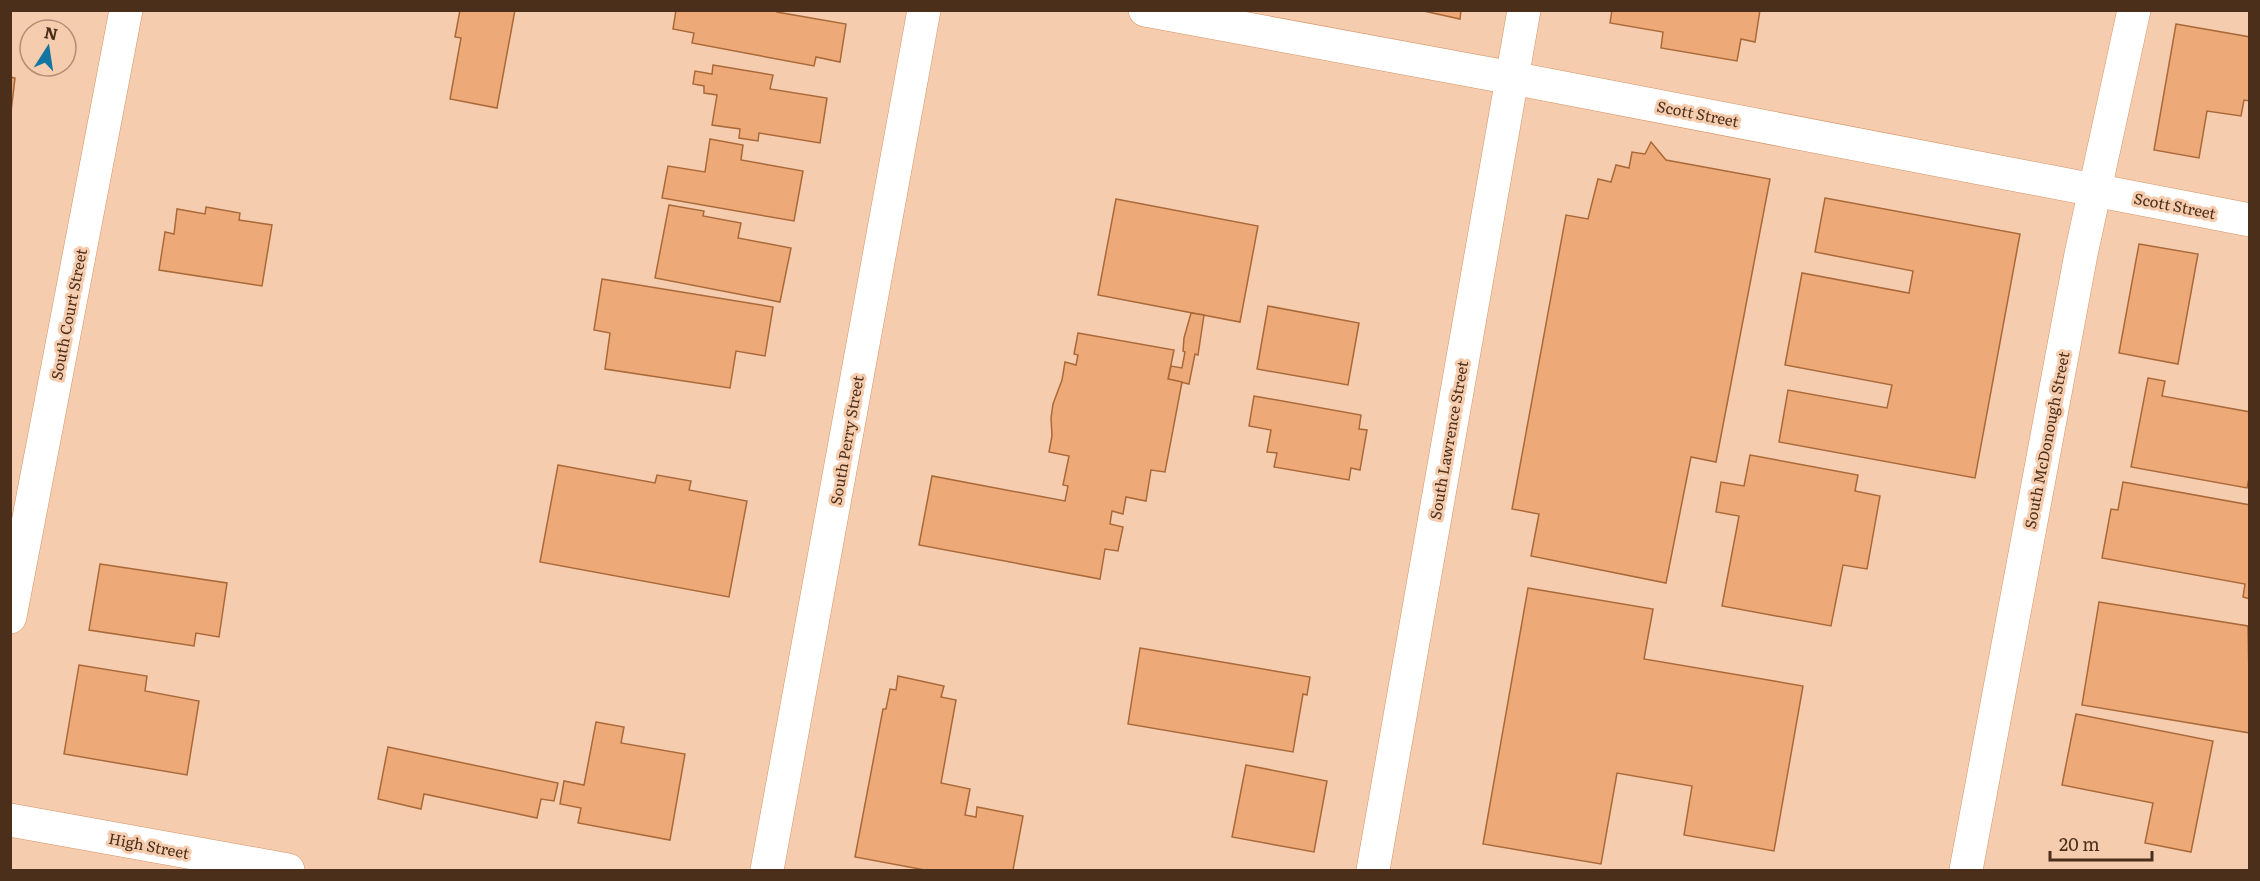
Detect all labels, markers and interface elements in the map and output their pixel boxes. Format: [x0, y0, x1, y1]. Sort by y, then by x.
north arrow [18, 18, 78, 78]
text: N [42, 19, 60, 45]
street label: Scott Street [1655, 94, 1741, 132]
street label: Scott Street [2132, 186, 2218, 224]
street label: South Court Street [44, 246, 92, 382]
street label: South McDonough Street [2018, 349, 2074, 531]
street label: South Lawrence Street [1423, 359, 1473, 521]
street label: South Perry Street [823, 373, 869, 507]
scale bar [2050, 824, 2152, 862]
street label: High Street [107, 826, 191, 864]
text: 20 m [2059, 830, 2100, 857]

